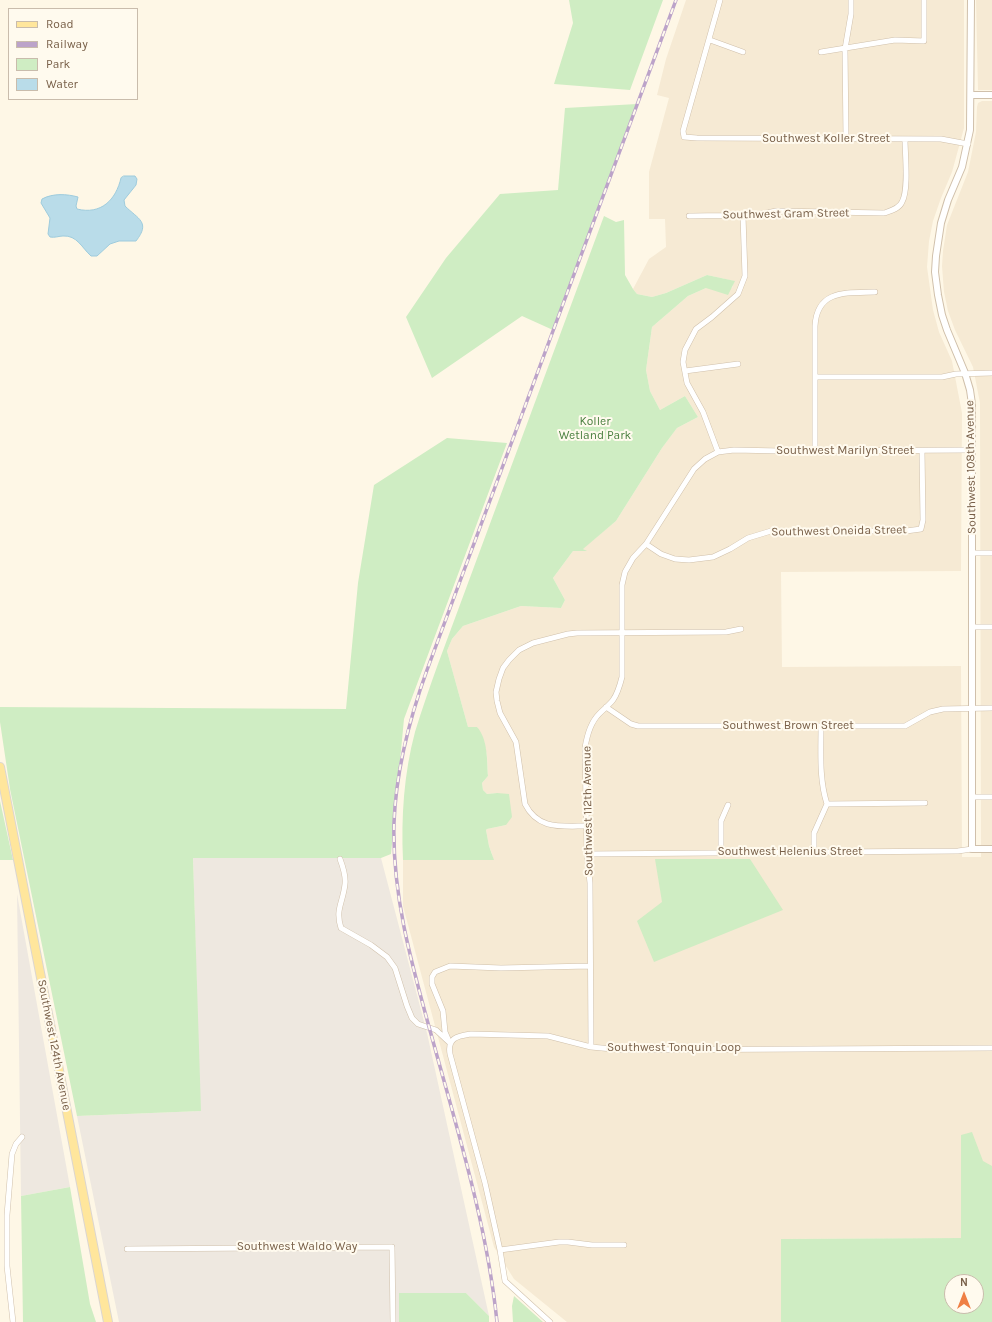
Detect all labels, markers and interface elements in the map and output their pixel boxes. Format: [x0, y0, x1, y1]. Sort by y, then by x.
legend [8, 8, 138, 100]
text: Road [46, 17, 74, 31]
text: Railway [46, 37, 88, 51]
text: Park [46, 57, 70, 71]
text: Water [46, 77, 78, 91]
street label: Southwest Koller Street [762, 132, 890, 146]
street label: Southwest Gram Street [722, 206, 850, 222]
street label: Southwest 108th Avenue [963, 400, 979, 534]
park label: Koller Wetland Park [559, 415, 631, 443]
street label: Southwest Marilyn Street [776, 444, 914, 458]
street label: Southwest Oneida Street [771, 523, 907, 539]
street label: Southwest Brown Street [722, 719, 854, 733]
street label: Southwest 112th Avenue [580, 746, 596, 876]
street label: Southwest Helenius Street [717, 845, 863, 859]
street label: Southwest 124th Avenue [34, 978, 74, 1112]
street label: Southwest Tonquin Loop [607, 1041, 741, 1055]
street label: Southwest Waldo Way [237, 1240, 357, 1254]
north arrow [944, 1274, 984, 1314]
text: N [960, 1276, 968, 1289]

